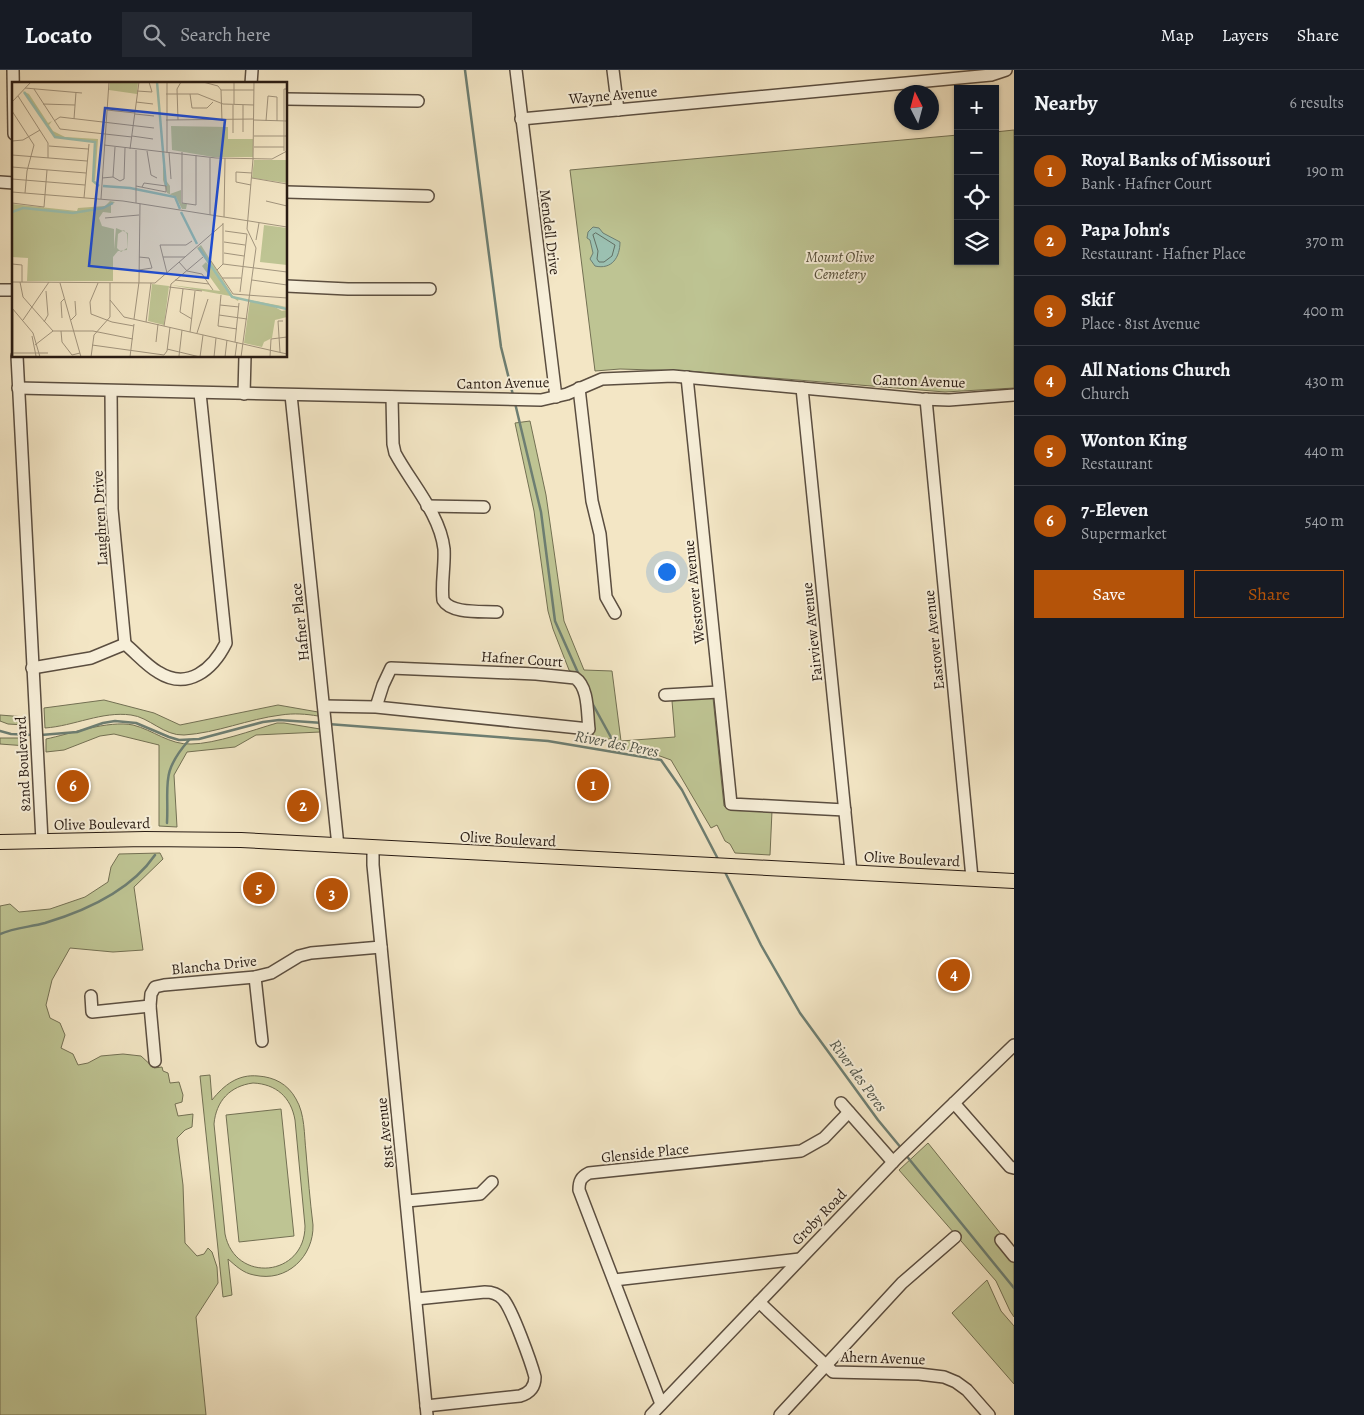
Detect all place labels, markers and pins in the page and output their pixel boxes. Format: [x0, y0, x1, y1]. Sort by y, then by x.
pin: 1 [577, 766, 609, 804]
pin: 6 [57, 767, 89, 805]
pin: 2 [287, 787, 319, 825]
pin: 5 [243, 869, 275, 907]
pin: 3 [316, 875, 348, 913]
pin: 4 [938, 956, 970, 994]

